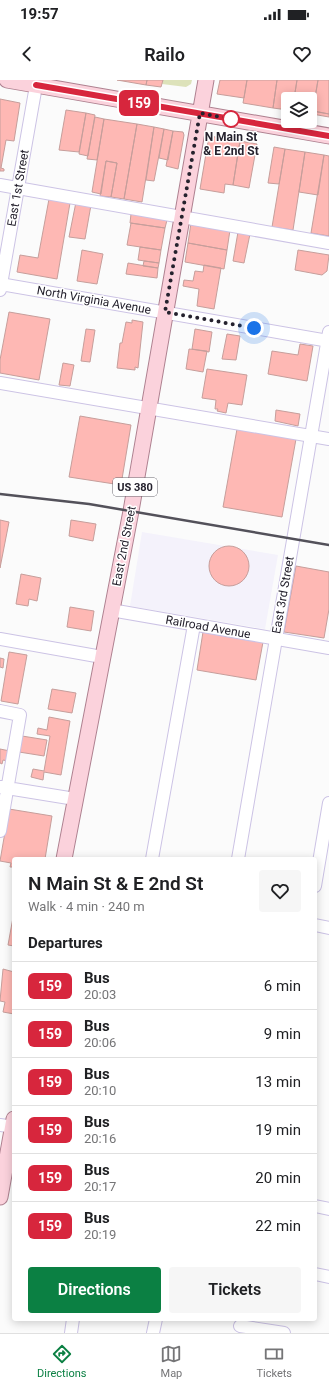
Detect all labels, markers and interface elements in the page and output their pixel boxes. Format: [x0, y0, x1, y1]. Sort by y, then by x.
text: 19:57 [20, 5, 59, 23]
icon: back [16, 43, 38, 65]
icon: heart [291, 43, 313, 65]
text: Railo [144, 44, 185, 65]
line badge: 159 [116, 90, 162, 116]
map controls [281, 92, 317, 128]
button: layers [281, 92, 317, 128]
text: 159 [127, 95, 151, 111]
marker: N Main St & E 2nd St [222, 110, 240, 128]
place label: N Main St & E 2nd St [203, 130, 259, 158]
street label: East 1st Street [4, 148, 32, 228]
street label: North Virginia Avenue [36, 283, 152, 317]
your location [244, 318, 264, 338]
road number: US 380 [113, 478, 157, 496]
street label: East 2nd Street [109, 505, 139, 587]
street label: East 3rd Street [269, 555, 297, 635]
street label: Railroad Avenue [164, 613, 252, 641]
button: heart [259, 870, 301, 912]
text: N Main St & E 2nd St [28, 872, 203, 895]
text: Walk · 4 min · 240 m [28, 899, 145, 914]
text: Departures [28, 934, 103, 952]
text: Bus [84, 969, 110, 987]
text: 6 min [264, 977, 301, 995]
text: 159 [38, 978, 62, 994]
text: 20:03 [84, 987, 116, 1002]
text: Bus [84, 1017, 110, 1035]
text: 9 min [264, 1025, 301, 1043]
text: 159 [38, 1026, 62, 1042]
text: 20:06 [84, 1035, 116, 1050]
text: Bus [84, 1065, 110, 1083]
text: 13 min [255, 1073, 301, 1091]
text: 159 [38, 1074, 62, 1090]
text: 20:10 [84, 1083, 116, 1098]
text: Bus [84, 1113, 110, 1131]
text: 19 min [255, 1121, 301, 1139]
text: 159 [38, 1122, 62, 1138]
text: 20:16 [84, 1131, 116, 1146]
text: Bus [84, 1161, 110, 1179]
text: 20 min [255, 1169, 301, 1187]
text: 159 [38, 1170, 62, 1186]
text: 20:17 [84, 1179, 116, 1194]
text: Bus [84, 1209, 110, 1227]
text: 22 min [255, 1217, 301, 1235]
text: 159 [38, 1218, 62, 1234]
text: 20:19 [84, 1227, 116, 1242]
button: Directions [28, 1267, 161, 1313]
button: Tickets [169, 1267, 301, 1313]
tab: Directions [37, 1343, 86, 1380]
tab: Map [160, 1343, 182, 1380]
tab: Tickets [256, 1343, 292, 1380]

